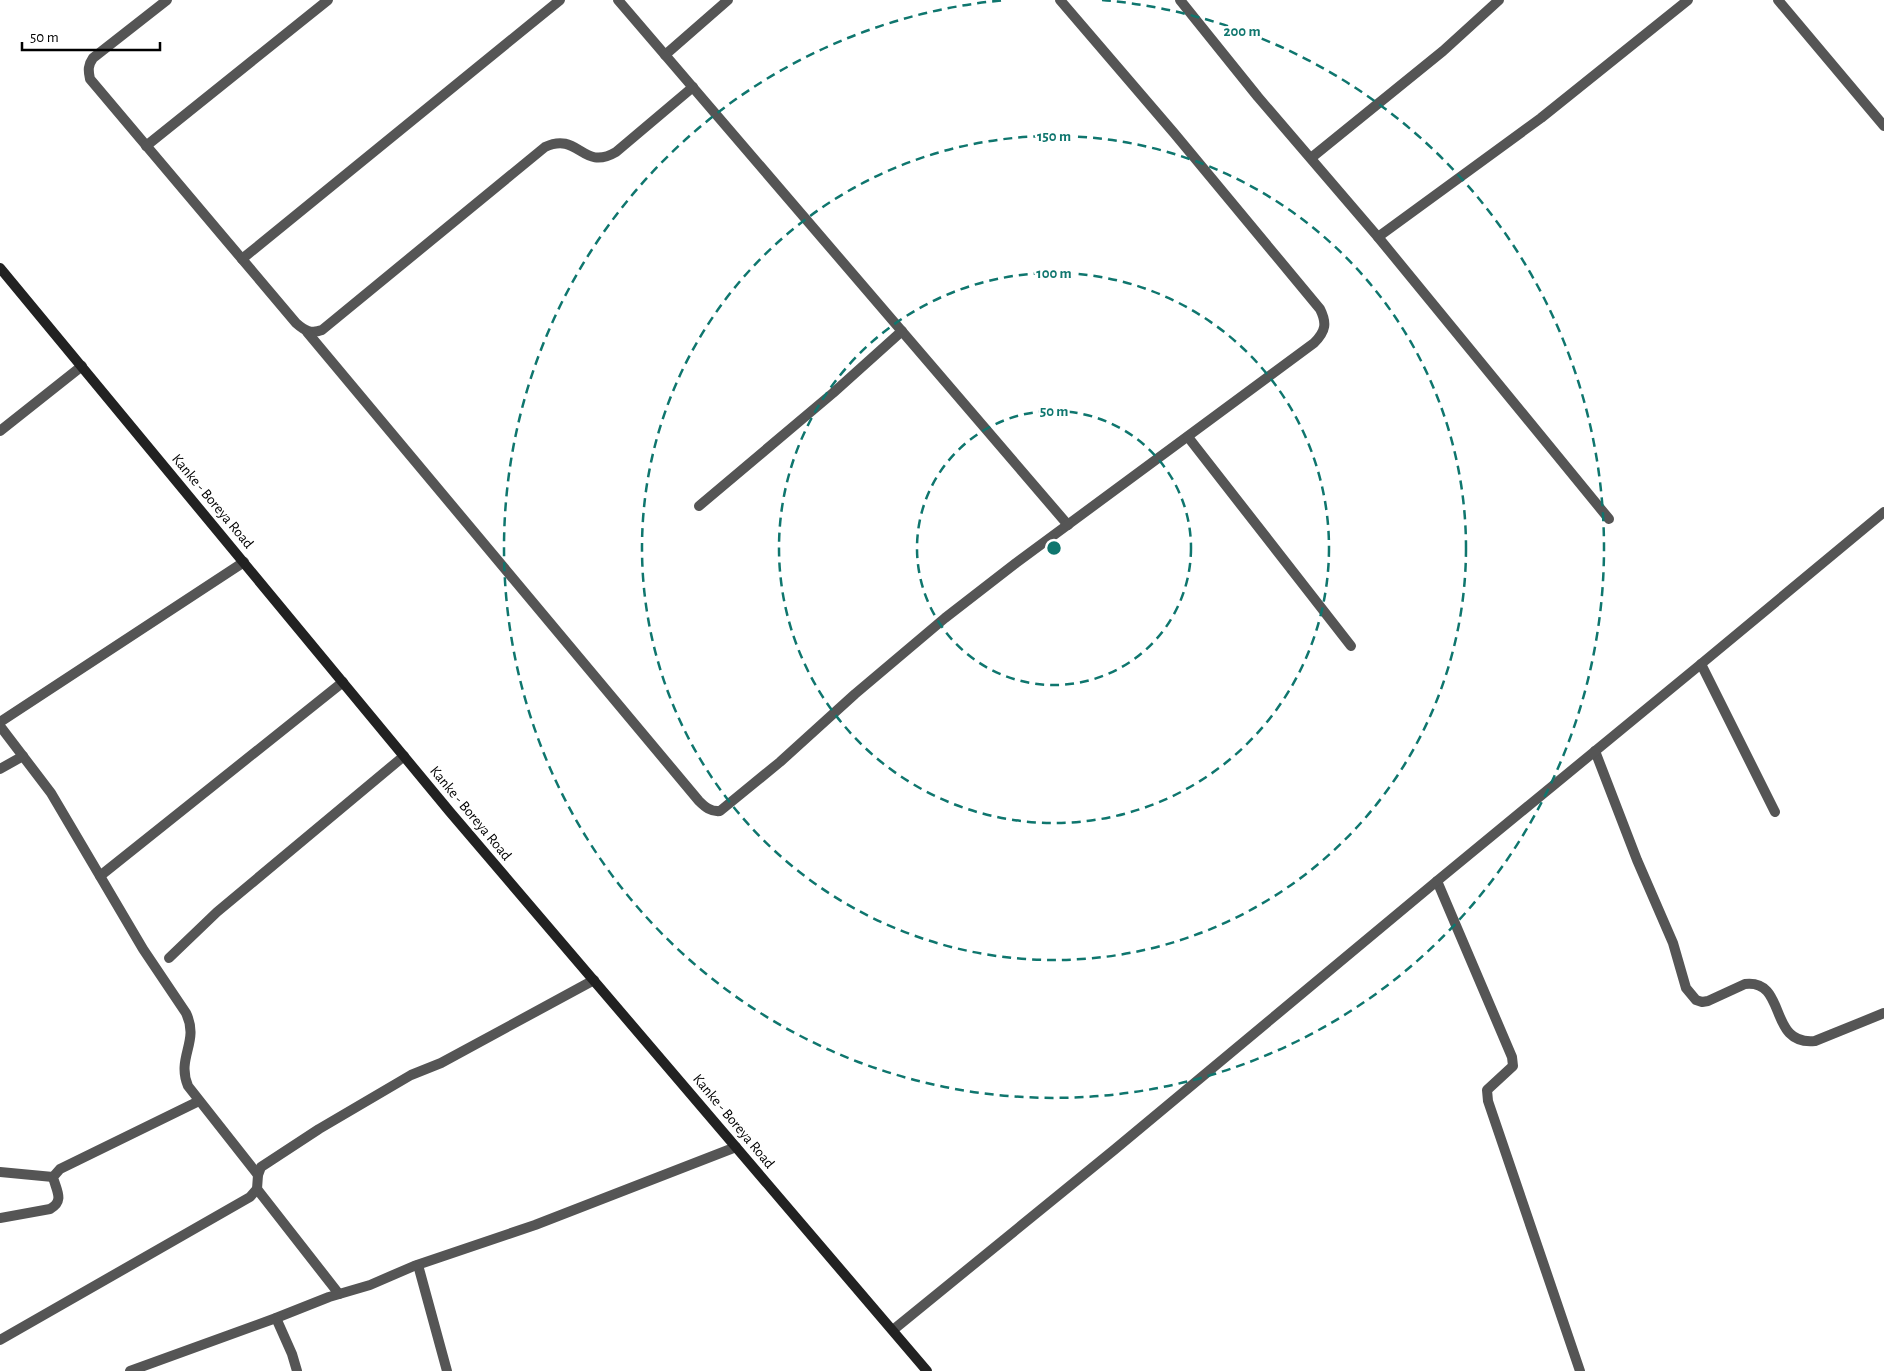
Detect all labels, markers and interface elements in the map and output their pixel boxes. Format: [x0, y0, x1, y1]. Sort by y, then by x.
scale bar [22, 20, 160, 52]
text: 200 m [1223, 24, 1261, 39]
text: 50 m [30, 30, 59, 45]
text: 150 m [1037, 129, 1071, 144]
text: 100 m [1036, 266, 1072, 281]
text: 50 m [1040, 404, 1068, 419]
street label: Kanke - Boreya Road [169, 451, 256, 551]
centre of rings [1045, 539, 1063, 557]
street label: Kanke - Boreya Road [427, 763, 514, 863]
street label: Kanke - Boreya Road [690, 1071, 777, 1171]

